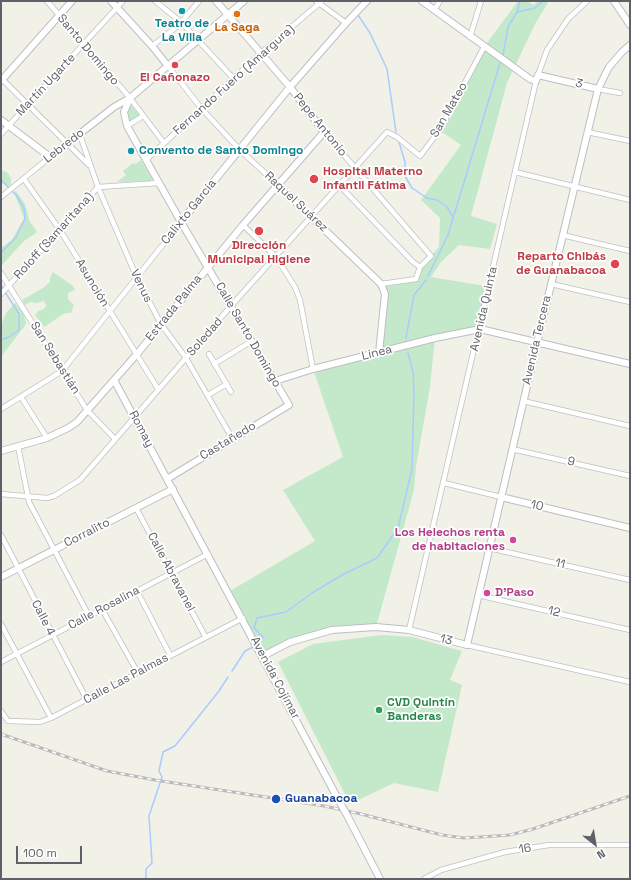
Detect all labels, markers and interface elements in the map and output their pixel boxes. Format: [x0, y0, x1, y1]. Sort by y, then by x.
marker: Teatro de La Villa [177, 6, 187, 16]
marker: La Saga [232, 9, 242, 19]
street label: Santo Domingo [54, 12, 122, 88]
place label: Teatro de La Villa [155, 17, 209, 45]
place label: La Saga [214, 21, 260, 35]
street label: Fernando Fuero (Amargura) [171, 22, 297, 138]
street label: Martín Ugarte [13, 51, 79, 119]
marker: El Cañonazo [170, 60, 180, 70]
place label: El Cañonazo [140, 71, 210, 85]
street label: 3 [574, 76, 584, 92]
street label: San Mateo [427, 80, 471, 140]
street label: Pepe Antonio [290, 90, 350, 160]
street label: Lebredo [41, 126, 87, 166]
place label: Convento de Santo Domingo [139, 144, 303, 158]
marker: Convento de Santo Domingo [126, 146, 136, 156]
place label: Hospital Materno Infantil Fátima [323, 165, 423, 193]
street label: Raquel Suárez [261, 169, 331, 235]
marker: Hospital Materno Infantil Fátima [308, 173, 320, 185]
street label: Calixto García [158, 177, 220, 247]
street label: Roloff (Samaritana) [11, 190, 97, 282]
marker: Dirección Municipal Higiene [253, 225, 265, 237]
place label: Dirección Municipal Higiene [208, 239, 310, 267]
place label: Reparto Chibás de Guanabacoa [516, 250, 606, 278]
street label: Asunción [72, 256, 112, 310]
marker: Reparto Chibás de Guanabacoa [609, 258, 621, 270]
street label: Avenida Quinta [467, 265, 501, 353]
street label: Venus [127, 267, 155, 305]
street label: Estrada Palma [143, 272, 205, 344]
street label: Calle Santo Domingo [212, 280, 284, 390]
street label: Avenida Tercera [520, 294, 554, 386]
street label: Soledad [184, 315, 226, 359]
street label: San Sebastián [27, 319, 83, 397]
street label: Línea [360, 342, 394, 364]
street label: Romay [125, 408, 157, 450]
street label: Castañedo [197, 419, 259, 463]
street label: 9 [566, 454, 576, 470]
street label: 10 [529, 498, 545, 514]
street label: Corralito [62, 515, 112, 551]
place label: Los Helechos renta de habitaciones [395, 526, 505, 554]
street label: Calle Abravanel [144, 530, 198, 614]
marker: Los Helechos renta de habitaciones [508, 535, 518, 545]
street label: 11 [553, 556, 567, 572]
street label: Calle Rosalina [66, 583, 142, 633]
place label: D'Paso [495, 586, 534, 600]
marker: D'Paso [482, 588, 492, 598]
street label: Calle 4 [28, 598, 58, 638]
street label: 12 [546, 604, 562, 620]
street label: 13 [438, 632, 454, 648]
street label: Avenida Cojímar [247, 634, 303, 722]
street label: Calle Las Palmas [81, 651, 171, 707]
place label: CVD Quintín Banderas [387, 696, 455, 724]
marker: CVD Quintín Banderas [374, 705, 384, 715]
place label: Guanabacoa [285, 792, 357, 806]
marker: Guanabacoa [270, 793, 282, 805]
north arrow [575, 824, 615, 864]
scale bar [18, 838, 84, 864]
street label: 16 [518, 841, 532, 857]
text: 100 m [23, 845, 57, 861]
text: N [594, 846, 608, 862]

